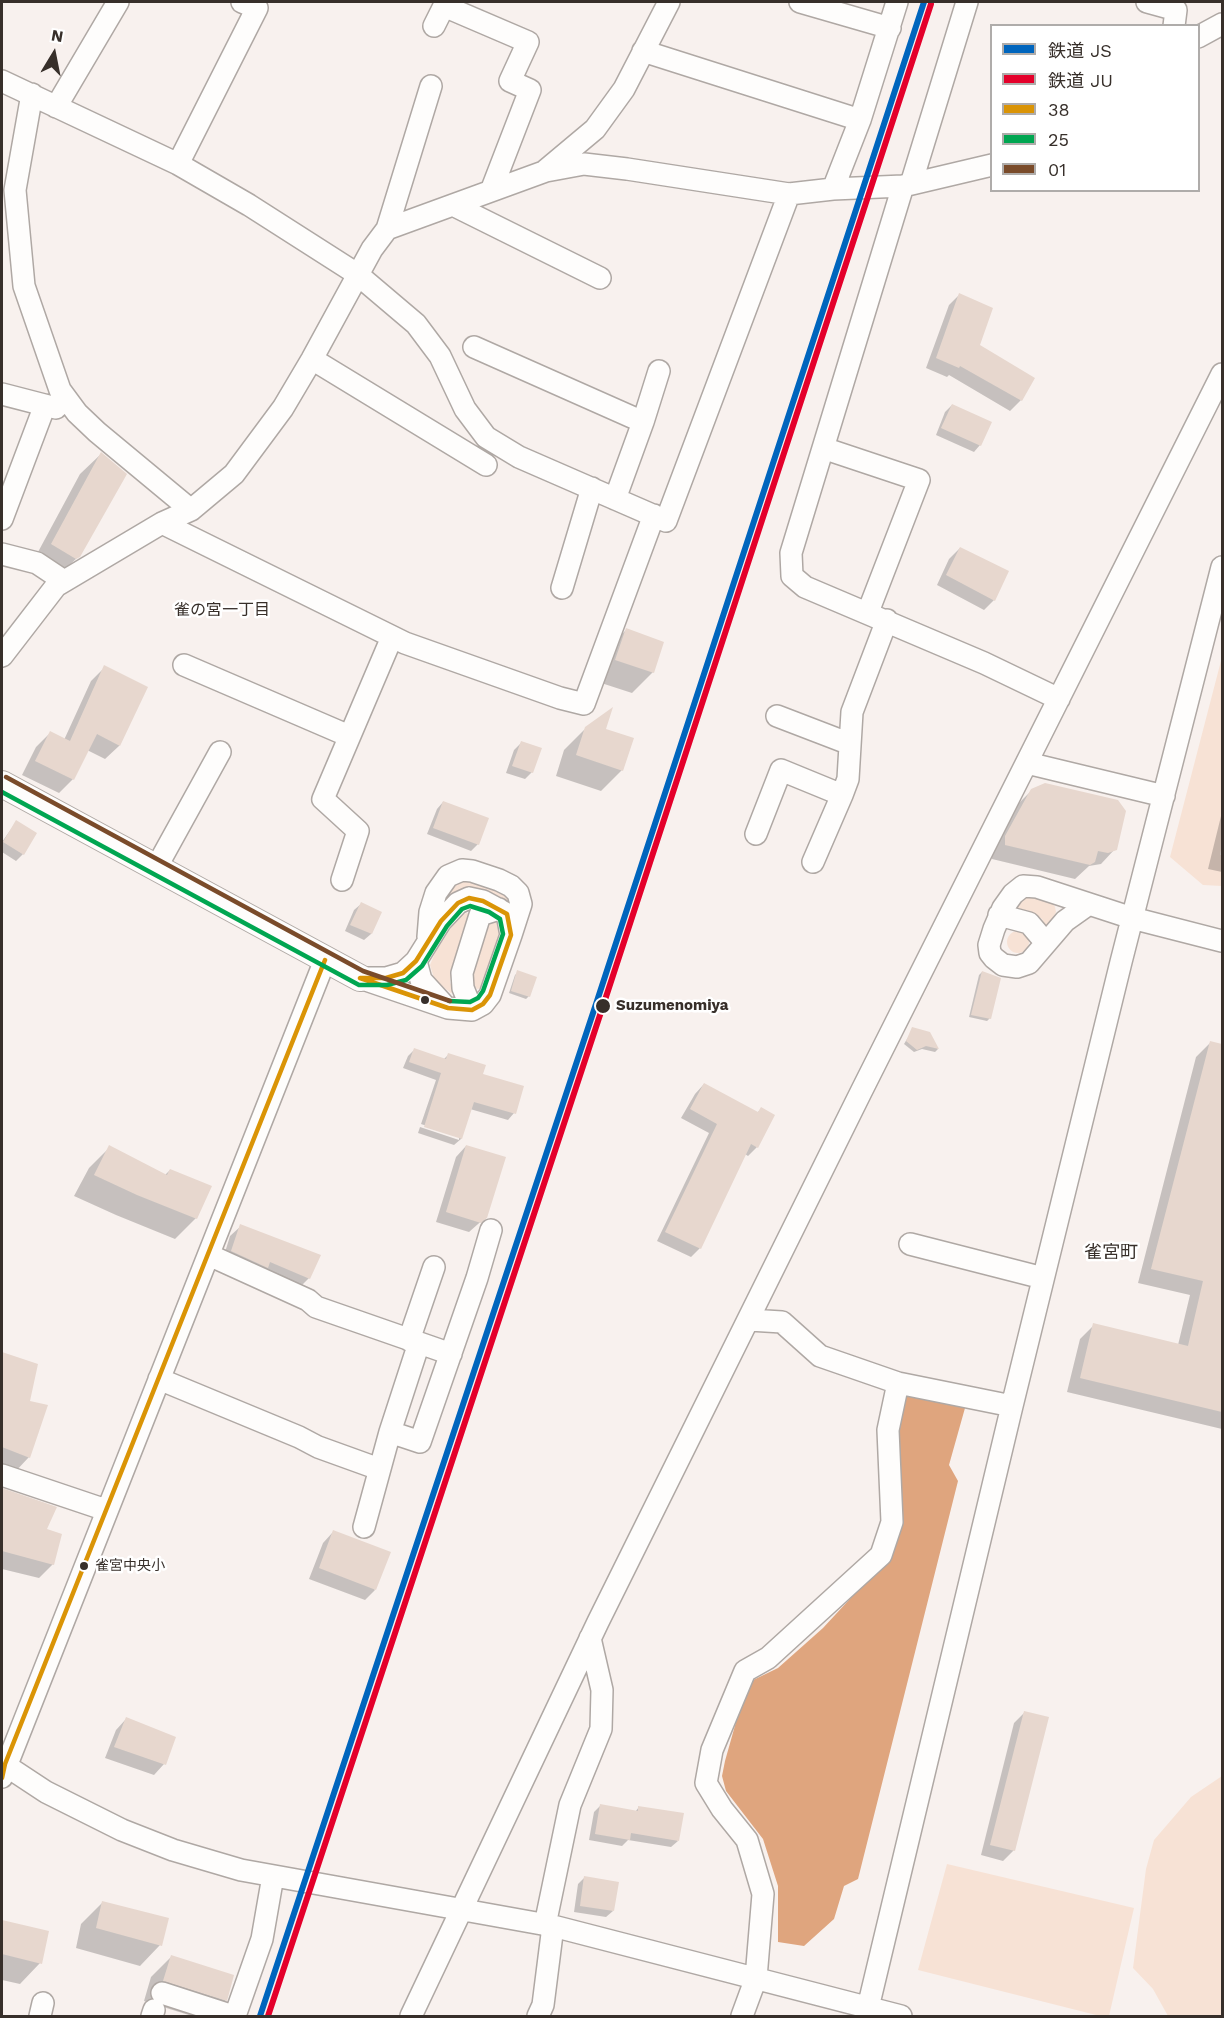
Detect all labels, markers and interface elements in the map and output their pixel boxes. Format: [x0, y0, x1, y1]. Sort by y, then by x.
north arrow [24, 24, 84, 84]
legend [990, 24, 1200, 192]
text: N [50, 25, 65, 46]
text: 鉄道 JS [1048, 40, 1112, 61]
text: 鉄道 JU [1048, 70, 1113, 91]
text: 38 [1048, 99, 1070, 120]
text: 25 [1048, 129, 1069, 150]
text: 01 [1048, 159, 1066, 180]
district label: 雀の宮一丁目 [174, 600, 270, 620]
unlabelled marker [419, 994, 431, 1006]
marker: Suzumenomiya [594, 997, 612, 1015]
place label: Suzumenomiya [616, 997, 728, 1015]
district label: 雀宮町 [1084, 1242, 1138, 1264]
place label: 雀宮中央小 [95, 1558, 165, 1574]
marker: 雀宮中央小 [78, 1560, 90, 1572]

